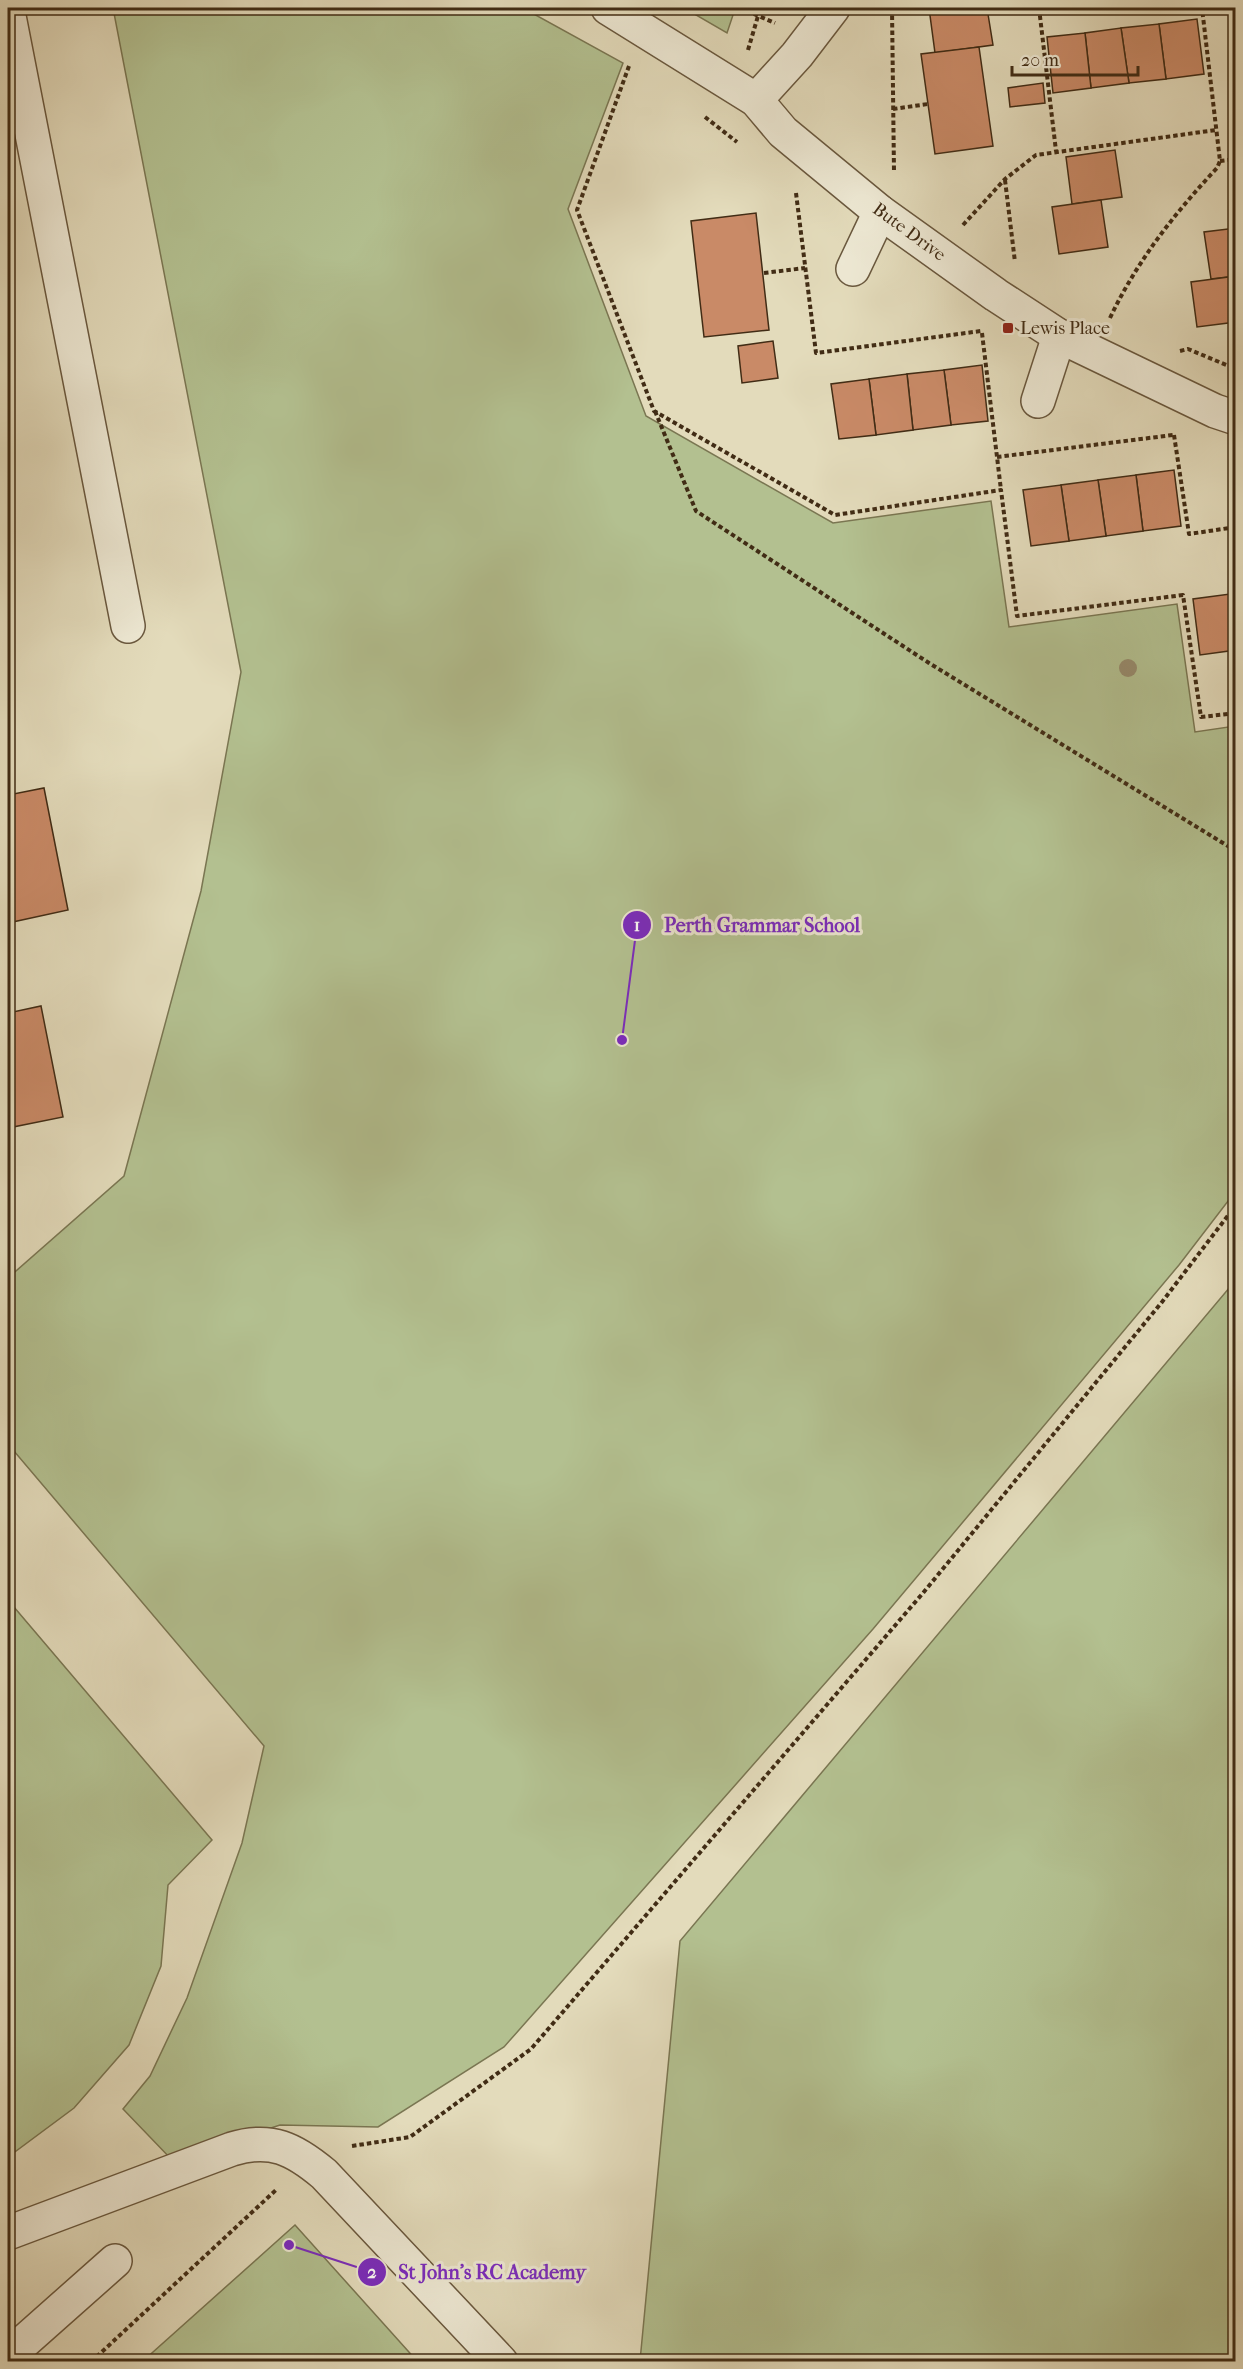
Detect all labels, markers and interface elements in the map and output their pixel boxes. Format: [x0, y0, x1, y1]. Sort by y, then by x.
scale bar [1012, 39, 1138, 77]
text: 20 m [1021, 50, 1059, 71]
street label: Bute Drive [868, 199, 950, 266]
place label: Lewis Place [1020, 318, 1110, 339]
marker: Lewis Place [1001, 321, 1015, 335]
callout: Perth Grammar School [622, 906, 872, 944]
text: Perth Grammar School [664, 914, 860, 937]
text: 1 [634, 915, 640, 936]
callout: St John's RC Academy [357, 2253, 598, 2291]
text: St John's RC Academy [398, 2261, 587, 2284]
text: 2 [367, 2262, 377, 2283]

